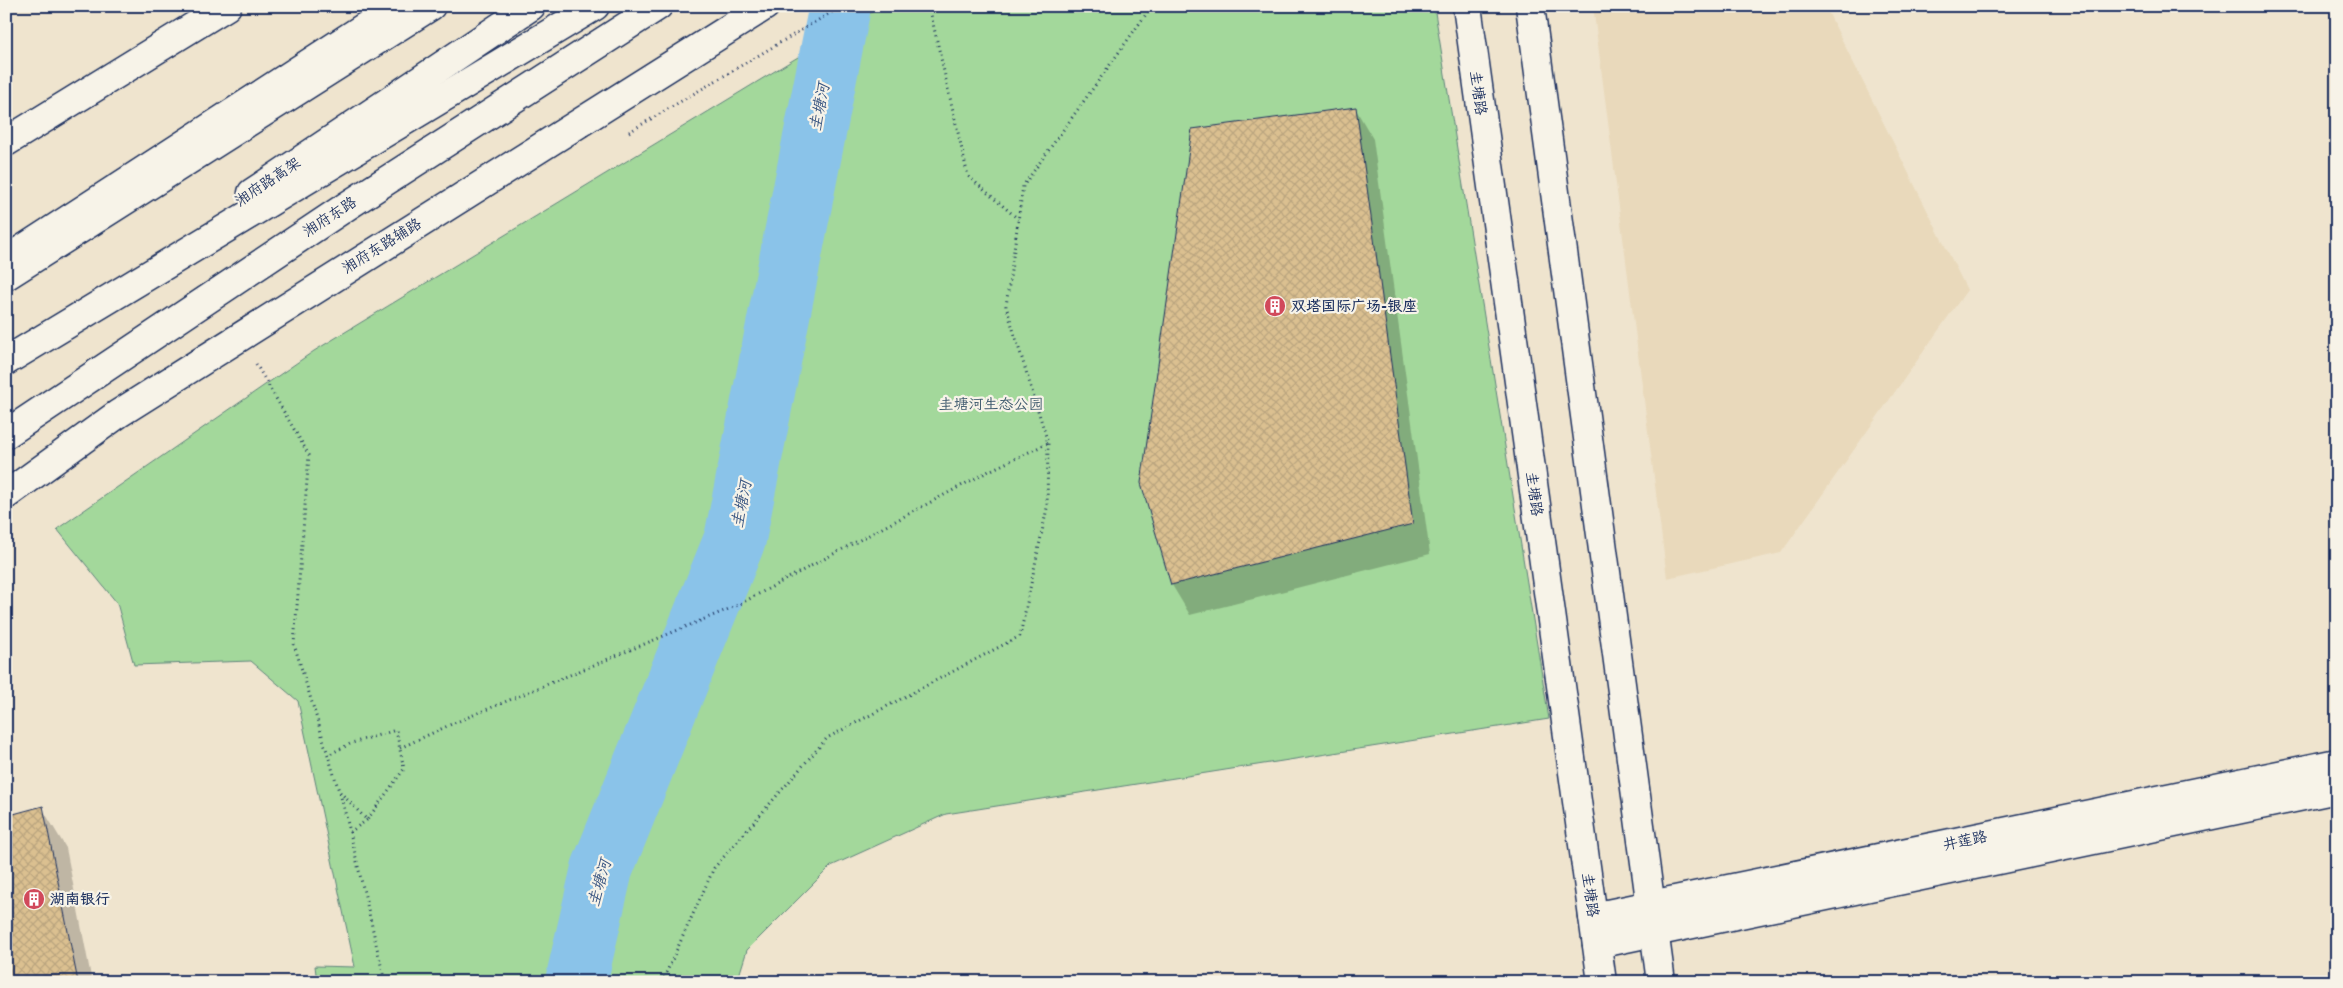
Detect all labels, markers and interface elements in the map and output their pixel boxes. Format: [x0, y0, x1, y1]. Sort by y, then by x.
street label: 圭塘路 [1465, 69, 1491, 117]
water label: 圭塘河 [806, 79, 834, 132]
street label: 湘府路高架 [232, 153, 304, 211]
street label: 湘府东路 [300, 193, 360, 241]
street label: 湘府东路辅路 [339, 214, 425, 278]
building icon: 双塔国际广场-银座 [1263, 294, 1287, 318]
place label: 双塔国际广场-银座 [1291, 297, 1417, 316]
park label: 圭塘河生态公园 [938, 395, 1044, 414]
street label: 圭塘路 [1521, 470, 1547, 518]
water label: 圭塘河 [728, 476, 756, 529]
street label: 井莲路 [1941, 827, 1989, 855]
water label: 圭塘河 [584, 854, 617, 909]
street label: 圭塘路 [1577, 871, 1603, 919]
building icon: 湖南银行 [22, 887, 46, 911]
place label: 湖南银行 [50, 890, 110, 909]

